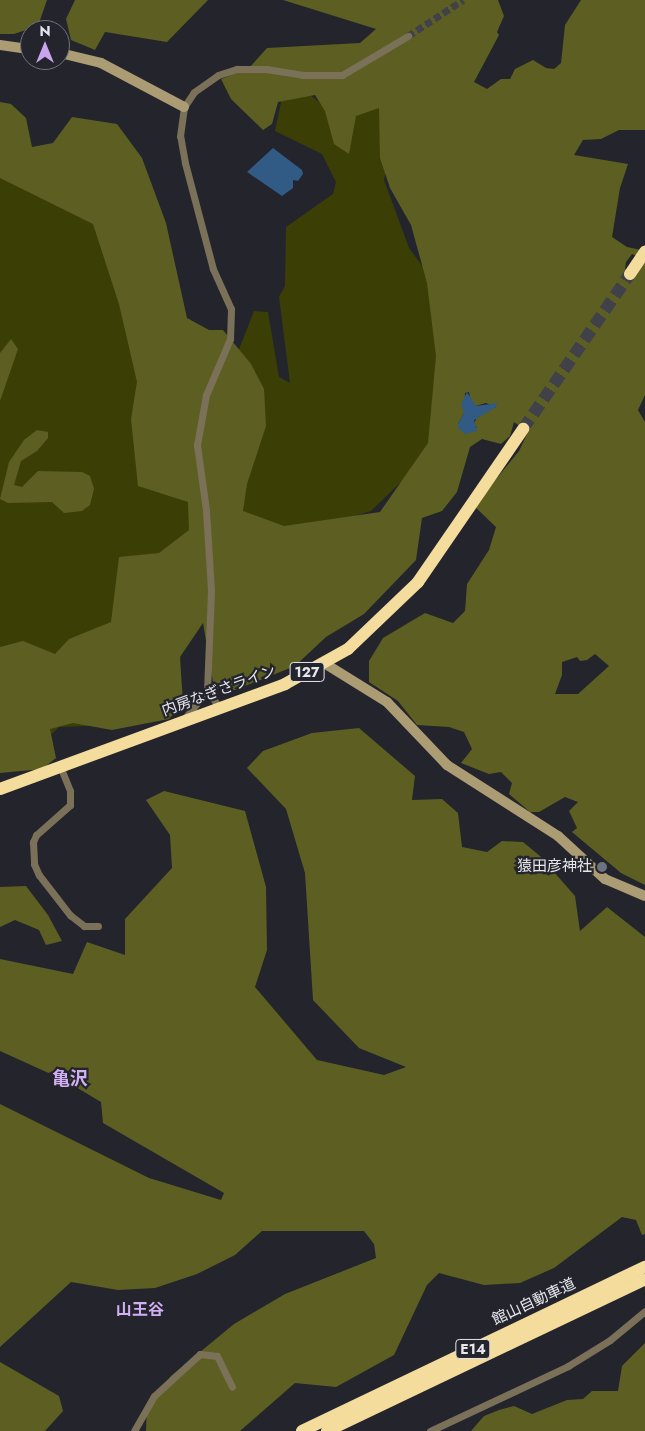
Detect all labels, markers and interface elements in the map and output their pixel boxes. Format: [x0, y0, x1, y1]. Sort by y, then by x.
north arrow [20, 20, 70, 70]
text: N [39, 21, 51, 41]
road number: 127 [290, 660, 324, 684]
street label: 内房なぎさライン [160, 662, 278, 720]
place label: 猿田彦神社 [517, 858, 592, 876]
marker: 猿田彦神社 [596, 861, 608, 873]
district label: 亀沢 [52, 1068, 88, 1090]
street label: 館山自動車道 [489, 1275, 579, 1329]
district label: 山王谷 [116, 1300, 164, 1320]
road number: E14 [454, 1338, 492, 1360]

